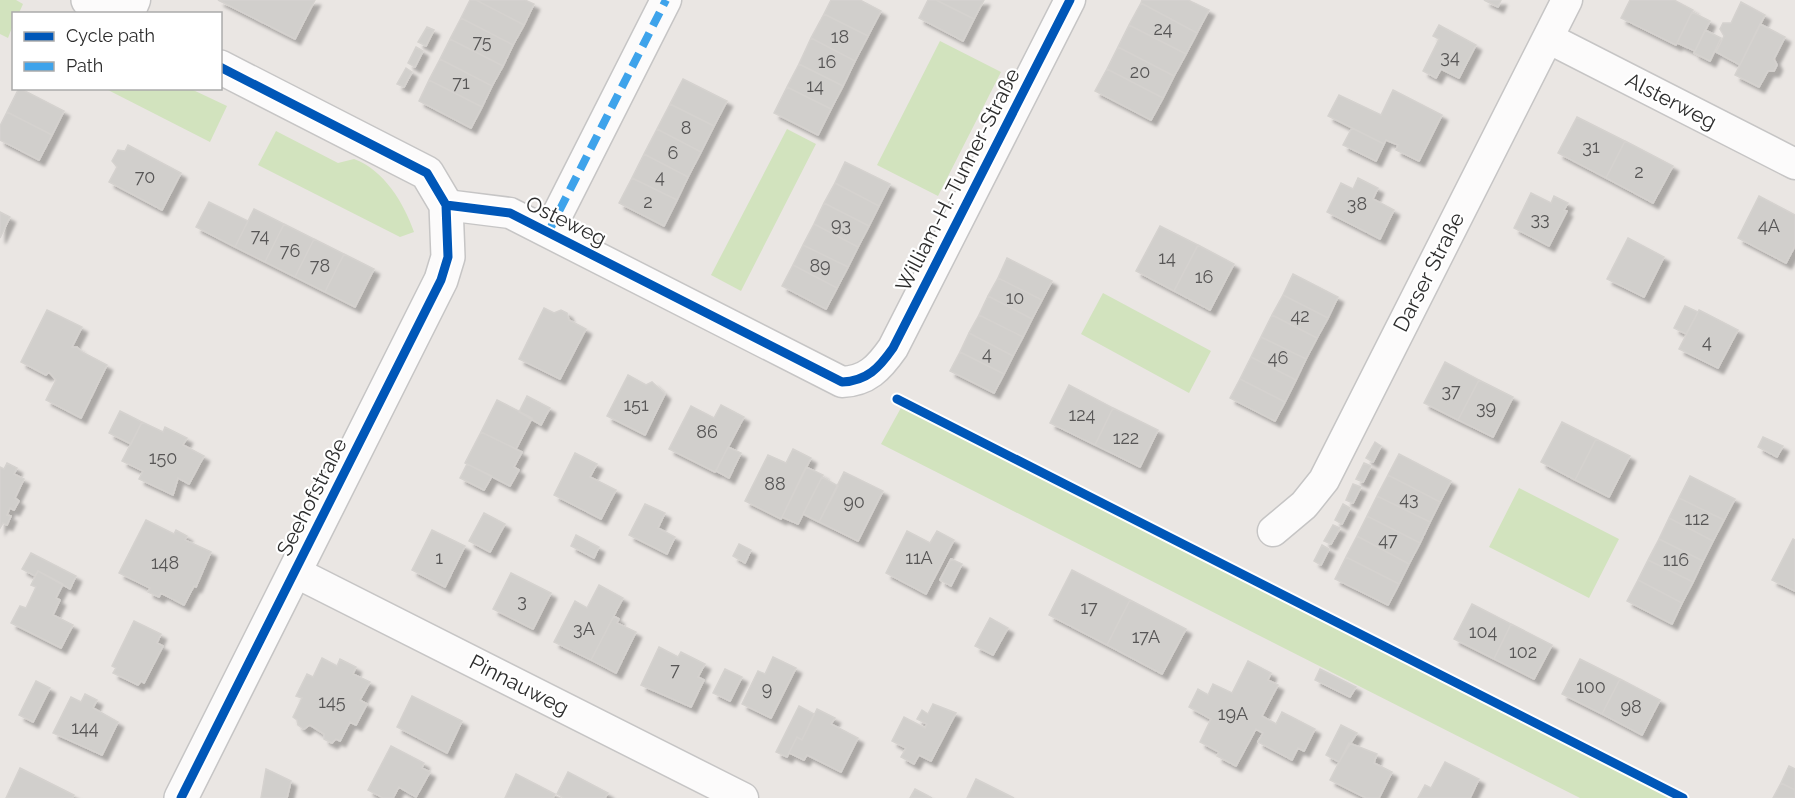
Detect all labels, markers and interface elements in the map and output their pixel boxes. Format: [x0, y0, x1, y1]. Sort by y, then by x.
legend [12, 12, 222, 90]
house number: 24 [1153, 18, 1173, 39]
text: Cycle path [66, 25, 155, 46]
house number: 18 [831, 26, 849, 47]
house number: 75 [472, 31, 492, 52]
house number: 34 [1440, 46, 1460, 67]
house number: 16 [818, 51, 836, 72]
text: Path [66, 55, 103, 76]
house number: 20 [1130, 61, 1150, 82]
street label: William-H.-Tunner-Straße [890, 64, 1025, 296]
street label: Alsterweg [1622, 67, 1721, 134]
house number: 71 [452, 72, 470, 93]
house number: 14 [806, 75, 824, 96]
house number: 8 [681, 117, 691, 138]
house number: 31 [1582, 136, 1600, 157]
house number: 6 [668, 142, 679, 163]
house number: 2 [1634, 161, 1644, 182]
house number: 70 [135, 166, 155, 187]
house number: 4 [655, 166, 665, 187]
street label: Osteweg [522, 190, 611, 251]
house number: 2 [643, 191, 653, 212]
house number: 38 [1347, 193, 1367, 214]
street label: Darser Straße [1388, 208, 1469, 336]
house number: 33 [1530, 208, 1550, 229]
house number: 93 [831, 214, 851, 235]
house number: 4A [1758, 215, 1780, 236]
house number: 74 [251, 225, 269, 246]
house number: 76 [280, 240, 300, 261]
house number: 14 [1158, 247, 1176, 268]
house number: 78 [310, 255, 330, 276]
house number: 89 [809, 255, 831, 276]
house number: 16 [1195, 266, 1213, 287]
house number: 10 [1006, 287, 1024, 308]
house number: 42 [1290, 305, 1310, 326]
house number: 4 [1702, 331, 1712, 352]
house number: 4 [982, 343, 992, 364]
house number: 46 [1268, 347, 1288, 368]
house number: 37 [1441, 380, 1461, 401]
house number: 151 [623, 394, 649, 415]
house number: 39 [1476, 397, 1496, 418]
house number: 124 [1069, 404, 1096, 425]
house number: 86 [696, 421, 718, 442]
house number: 122 [1113, 427, 1139, 448]
street label: Seehofstraße [271, 434, 352, 560]
house number: 150 [149, 447, 177, 468]
house number: 88 [764, 473, 786, 494]
house number: 43 [1399, 488, 1419, 509]
house number: 90 [843, 491, 865, 512]
house number: 112 [1685, 508, 1709, 529]
house number: 47 [1378, 529, 1398, 550]
house number: 1 [435, 547, 443, 568]
house number: 11A [905, 547, 933, 568]
house number: 116 [1663, 549, 1689, 570]
house number: 148 [151, 552, 179, 573]
house number: 3 [517, 590, 527, 611]
house number: 17 [1080, 597, 1098, 618]
house number: 3A [573, 618, 595, 639]
house number: 104 [1469, 621, 1497, 642]
house number: 17A [1132, 626, 1160, 647]
house number: 102 [1509, 641, 1537, 662]
street label: Pinnauweg [465, 649, 573, 720]
house number: 7 [670, 659, 680, 680]
house number: 100 [1576, 676, 1606, 697]
house number: 9 [762, 678, 772, 699]
house number: 145 [318, 691, 346, 712]
house number: 98 [1620, 696, 1642, 717]
house number: 19A [1218, 703, 1248, 724]
house number: 144 [71, 717, 99, 738]

